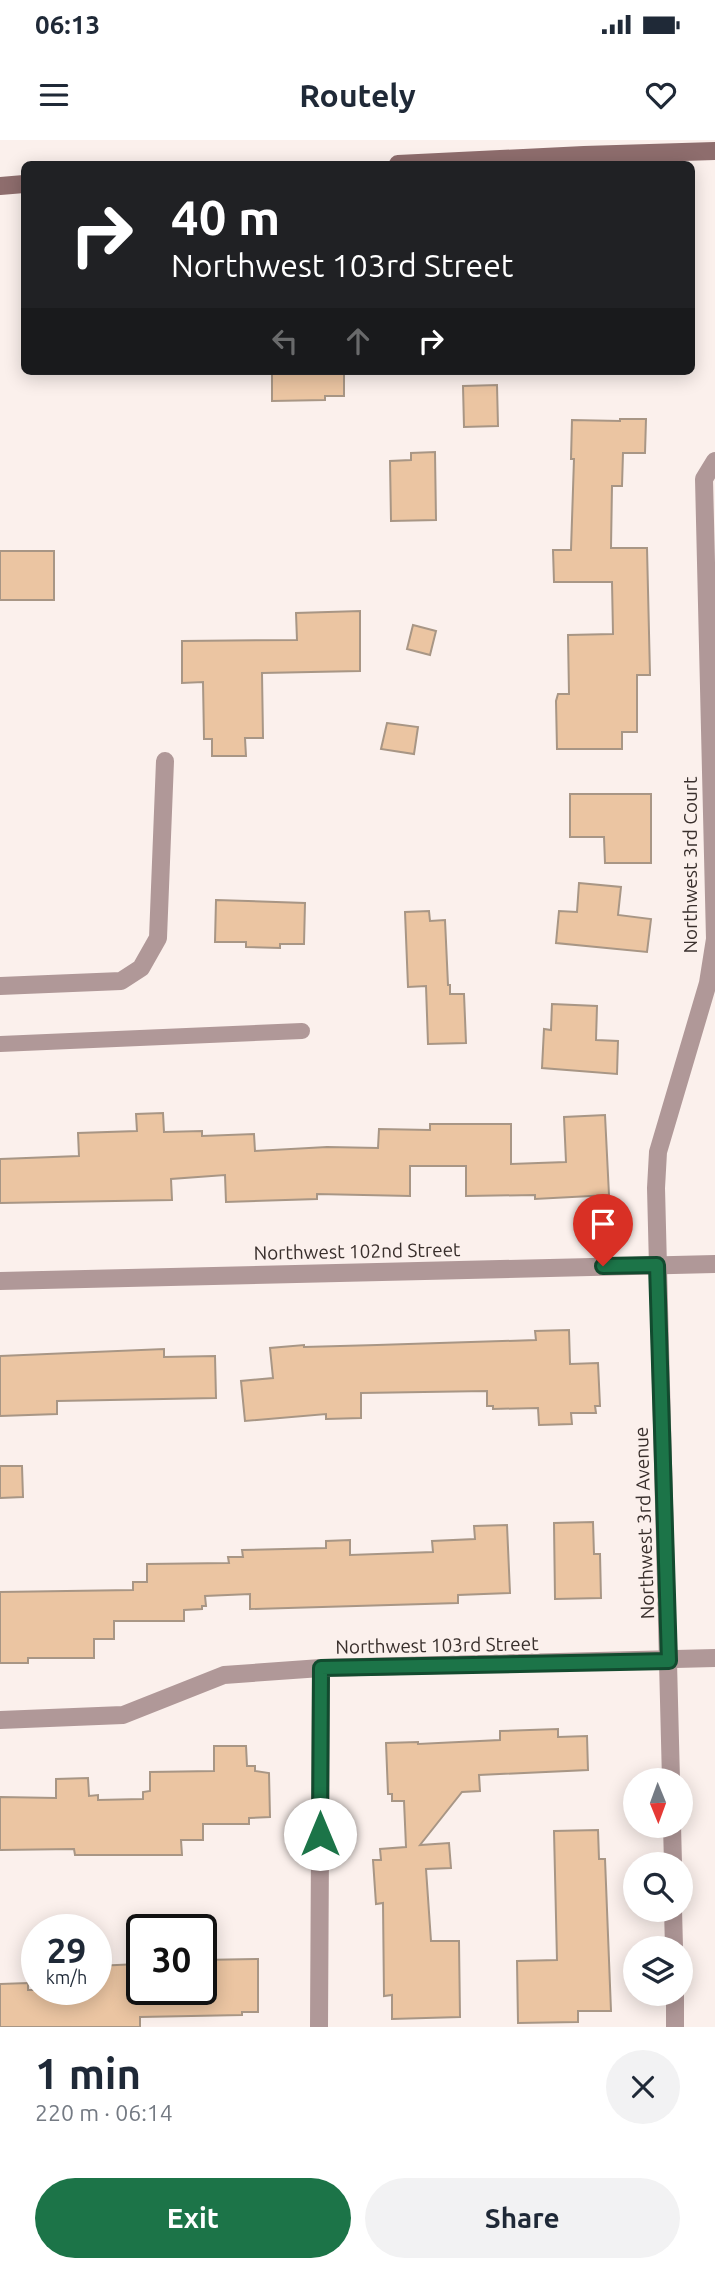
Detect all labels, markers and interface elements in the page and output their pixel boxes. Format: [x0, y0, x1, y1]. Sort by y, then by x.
text: 06:13 [35, 10, 100, 39]
icon: menu [35, 76, 73, 114]
icon: heart [642, 76, 680, 114]
text: Routely [299, 77, 416, 113]
icon: right [56, 189, 147, 280]
text: 40 m [171, 189, 280, 244]
text: Northwest 103rd Street [171, 247, 513, 283]
icon: left [266, 322, 304, 360]
icon: ahead [339, 322, 377, 360]
icon: right [412, 322, 450, 360]
street label: Northwest 3rd Court [679, 776, 701, 954]
pin [573, 1194, 633, 1266]
icon: arrive [584, 1205, 622, 1243]
street label: Northwest 102nd Street [253, 1238, 461, 1264]
street label: Northwest 3rd Avenue [630, 1426, 658, 1620]
street label: Northwest 103rd Street [335, 1632, 539, 1658]
north arrow [623, 1768, 693, 1838]
map controls [623, 1768, 693, 2006]
position arrow [283, 1797, 357, 1871]
button: search [623, 1852, 693, 1922]
speed limit sign: 30 [126, 1914, 217, 2005]
text: 29 [47, 1930, 86, 1970]
button: layers [623, 1936, 693, 2006]
text: km/h [46, 1967, 87, 1987]
text: 1 min [35, 2050, 141, 2097]
button: close [606, 2050, 680, 2124]
text: 220 m · 06:14 [35, 2100, 173, 2125]
button: Exit [35, 2178, 351, 2258]
button: Share [365, 2178, 680, 2258]

